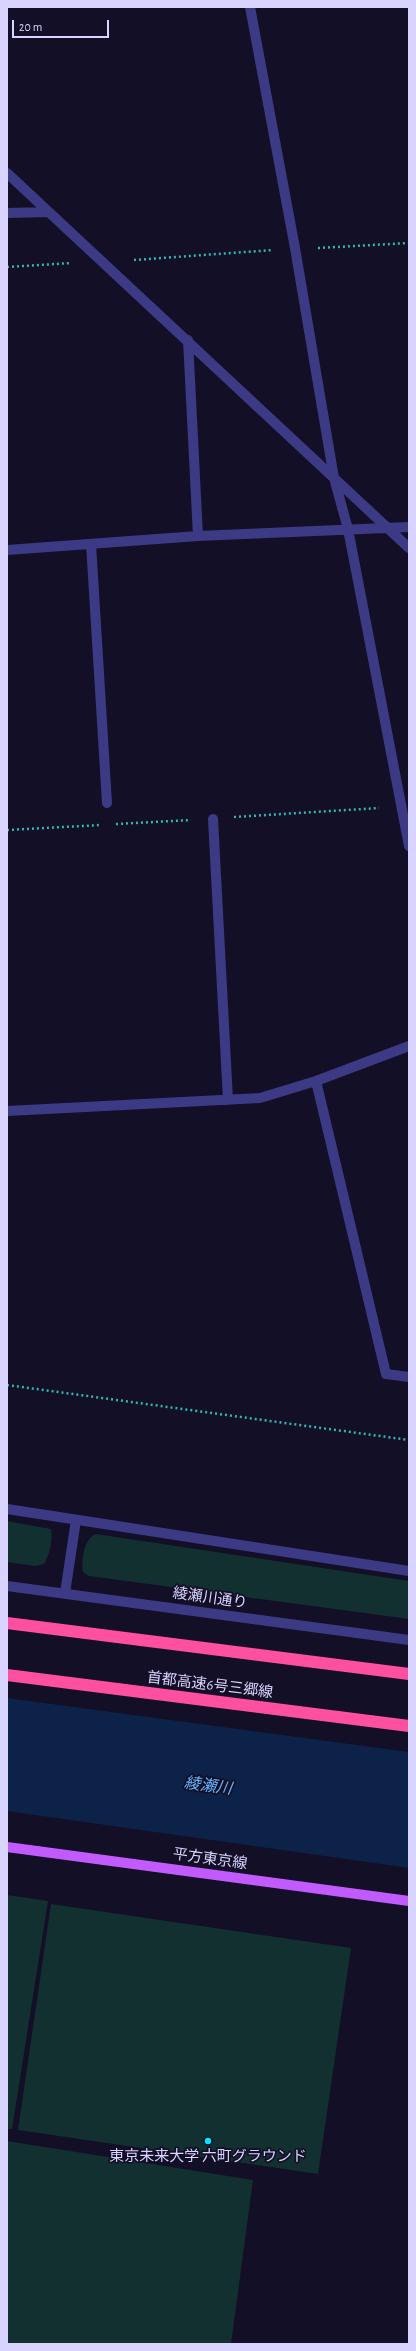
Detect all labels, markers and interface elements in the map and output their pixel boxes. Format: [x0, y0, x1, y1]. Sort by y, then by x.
scale bar [14, 12, 111, 38]
text: 20 m [19, 21, 42, 33]
street label: 綾瀬川通り [172, 1584, 248, 1612]
street label: 首都高速6号三郷線 [146, 1668, 274, 1702]
water label: 綾瀬川 [183, 1773, 233, 1799]
street label: 平方東京線 [172, 1845, 248, 1873]
marker: 東京未来大学 六町グラウンド [203, 2136, 213, 2146]
place label: 東京未来大学 六町グラウンド [109, 2147, 307, 2165]

